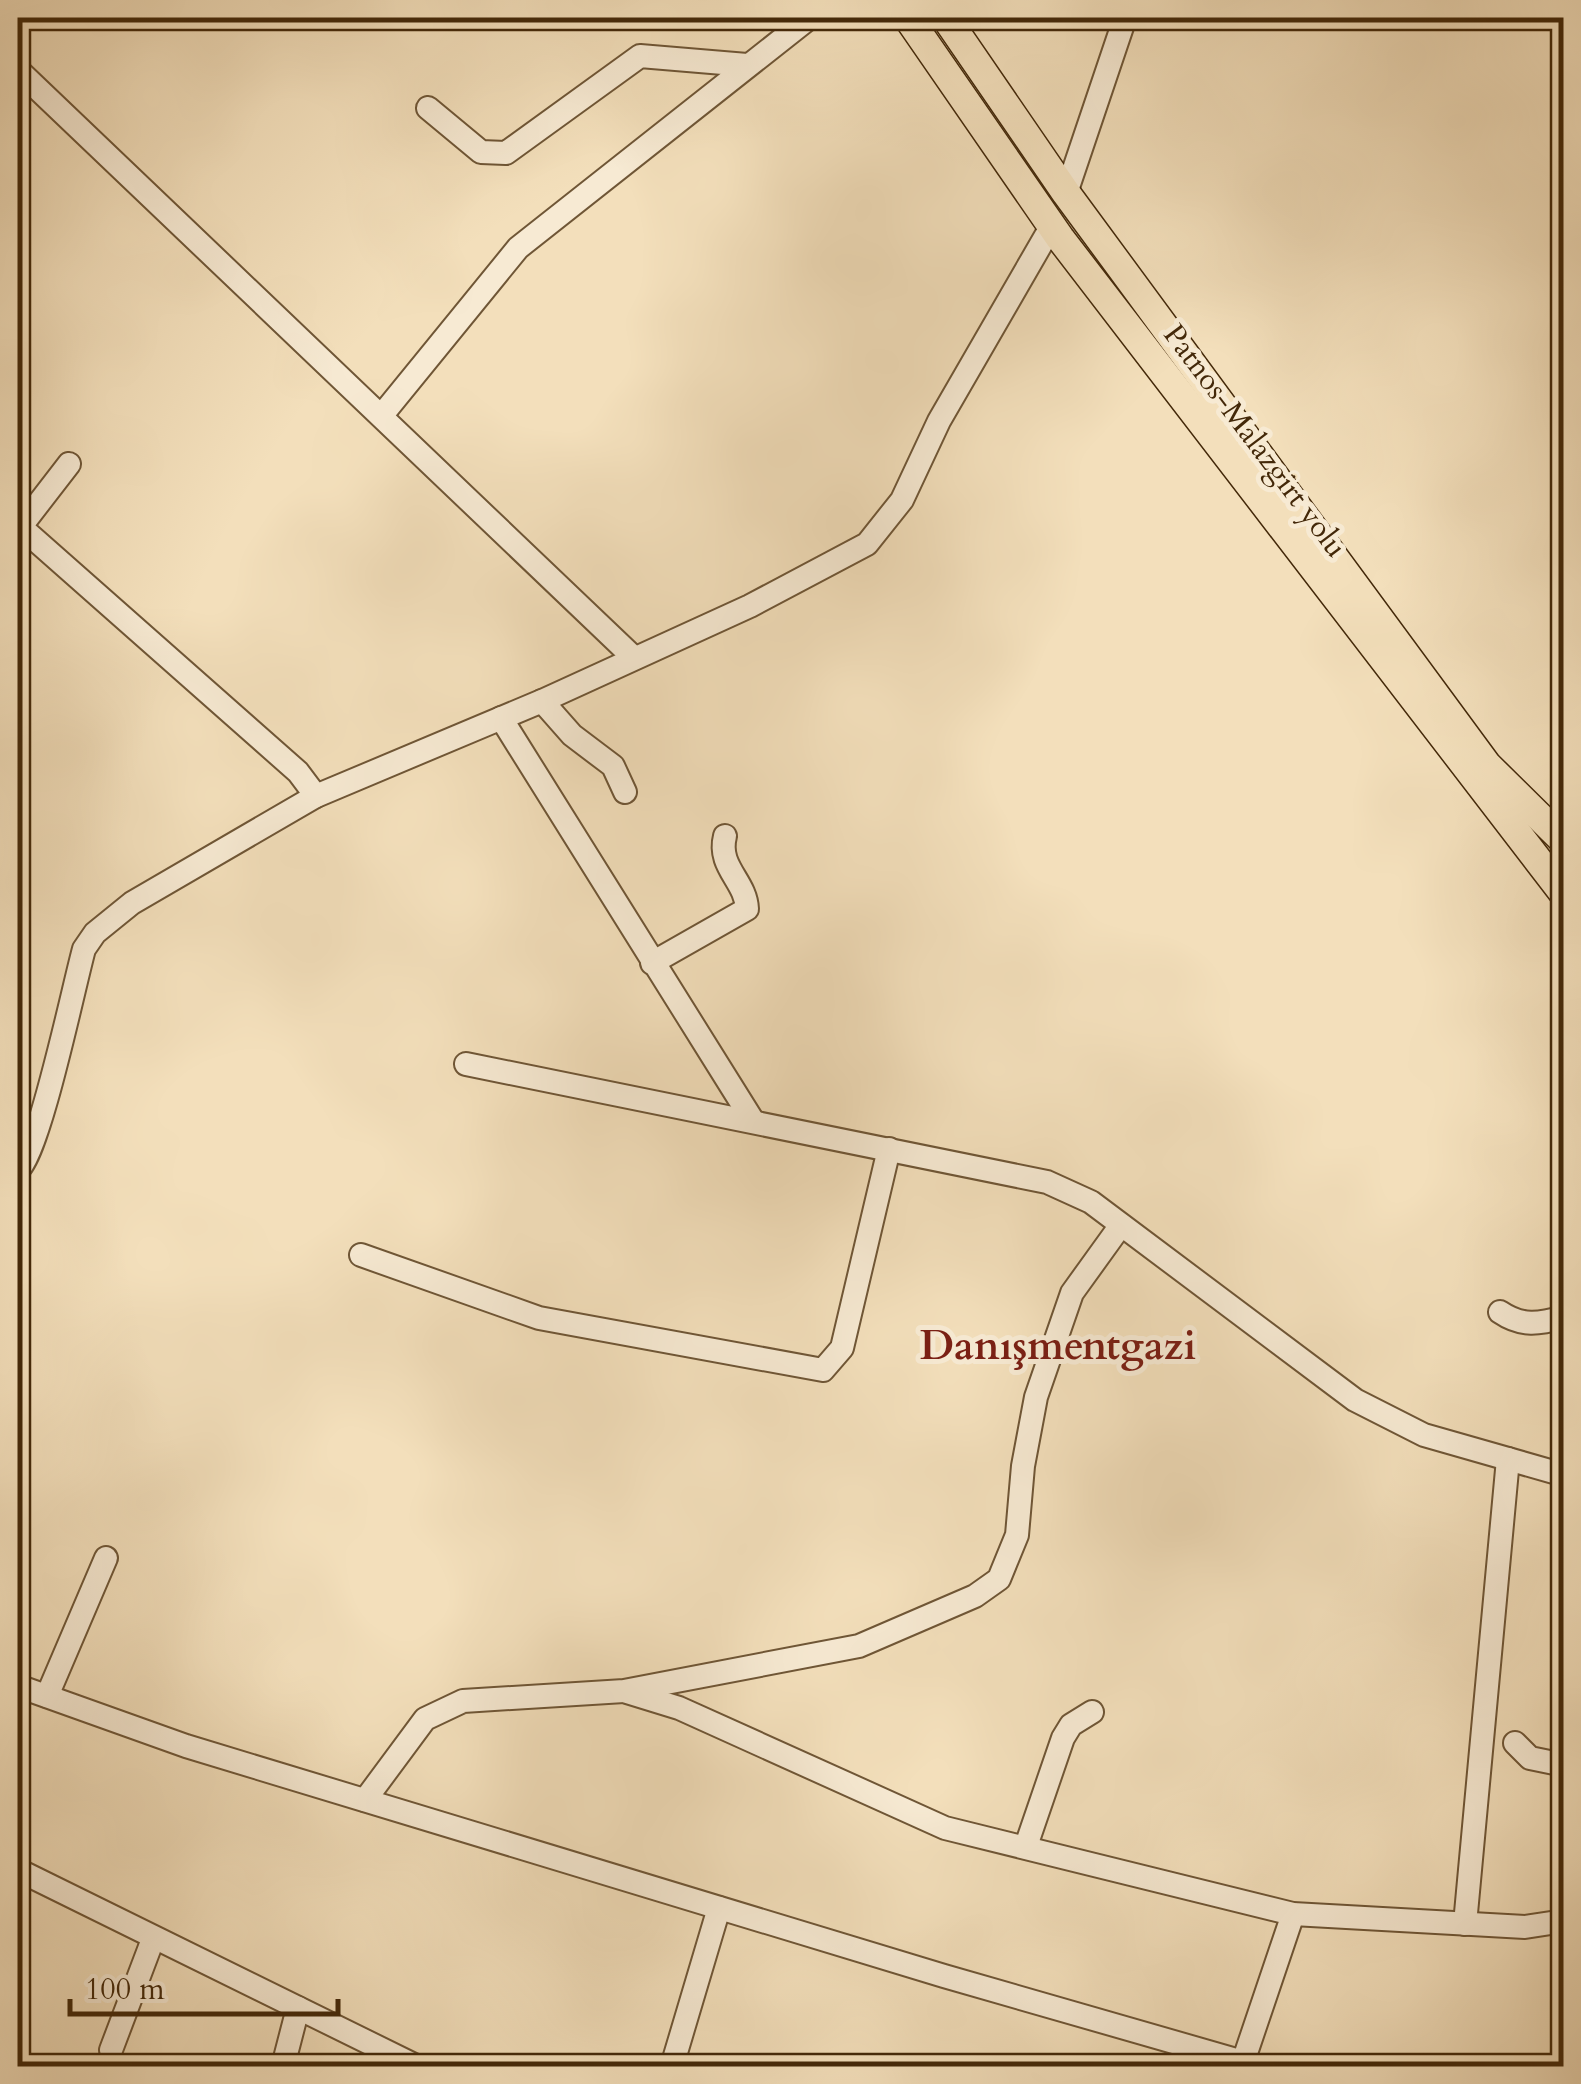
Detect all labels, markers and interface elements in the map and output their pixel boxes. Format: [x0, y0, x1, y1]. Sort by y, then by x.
street label: Patnos-Malazgirt yolu [1154, 316, 1356, 566]
district label: Danışmentgazi [920, 1319, 1196, 1374]
scale bar [70, 1954, 338, 2016]
text: 100 m [85, 1969, 165, 2010]

